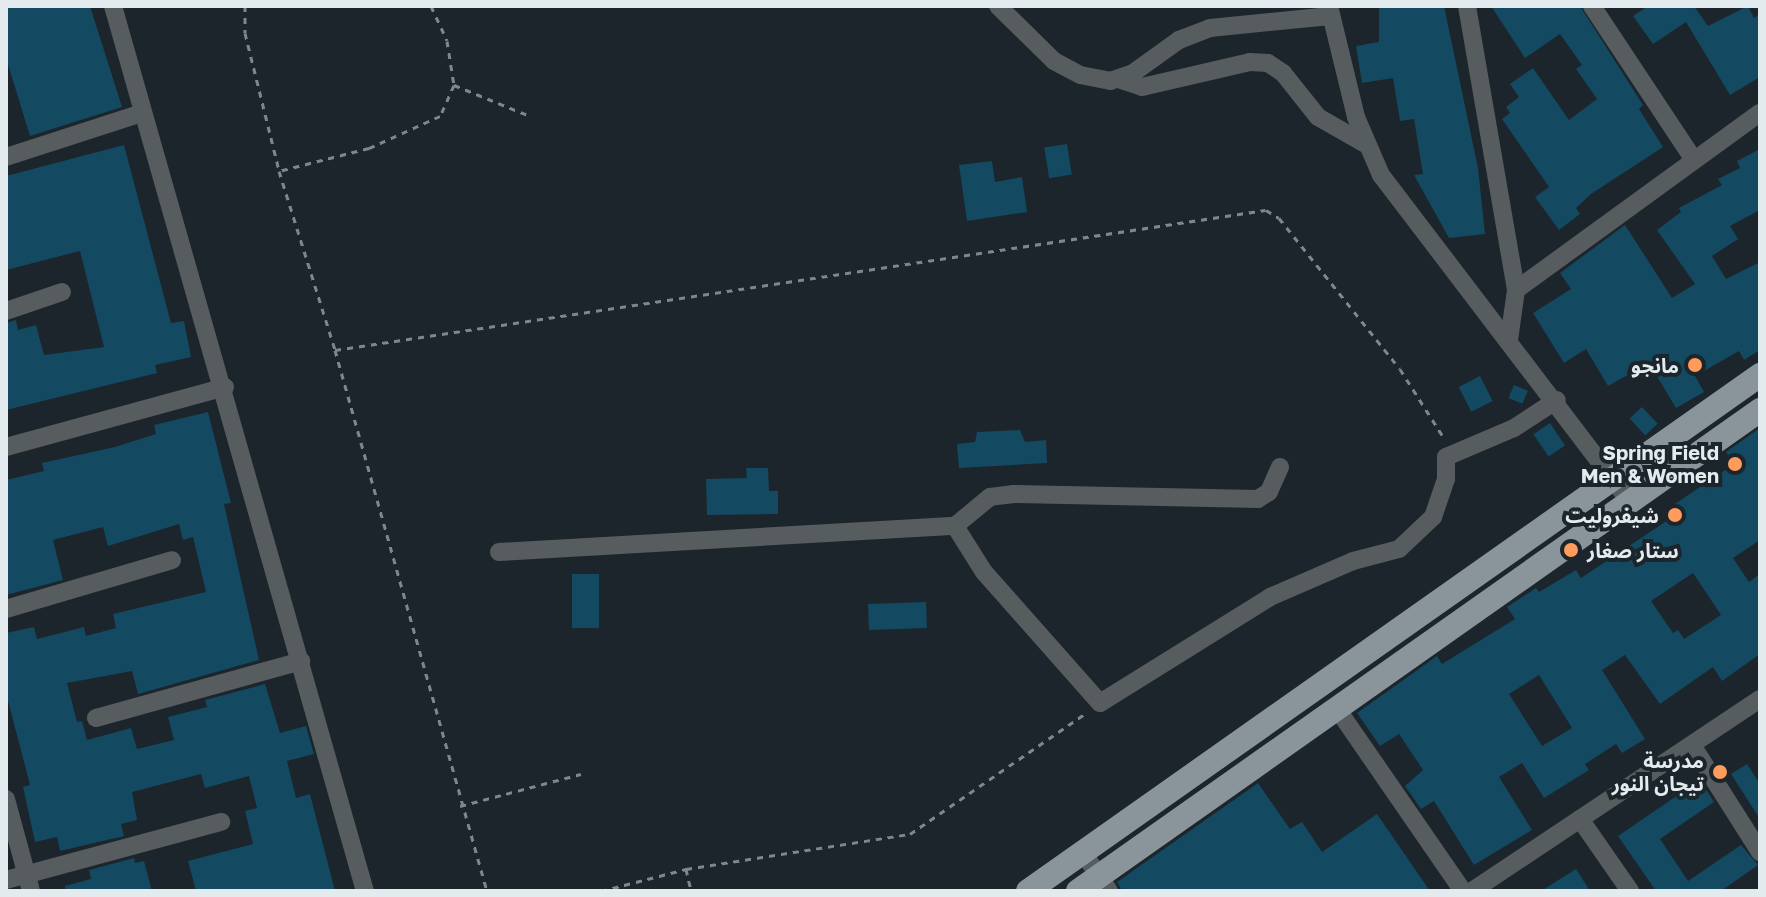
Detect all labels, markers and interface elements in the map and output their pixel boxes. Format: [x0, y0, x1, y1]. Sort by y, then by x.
place label: مانجو [1631, 353, 1679, 377]
marker: مانجو [1686, 356, 1704, 374]
place label: Spring Field Men & Women [1581, 440, 1719, 487]
marker: Spring Field Men & Women [1726, 455, 1744, 473]
place label: شيفروليت [1565, 503, 1659, 527]
marker: شيفروليت [1666, 506, 1684, 524]
place label: ستار صغار [1587, 538, 1679, 562]
marker: ستار صغار [1562, 541, 1580, 559]
place label: مدرسة تيجان النور [1612, 748, 1704, 795]
marker: مدرسة تيجان النور [1711, 763, 1729, 781]

